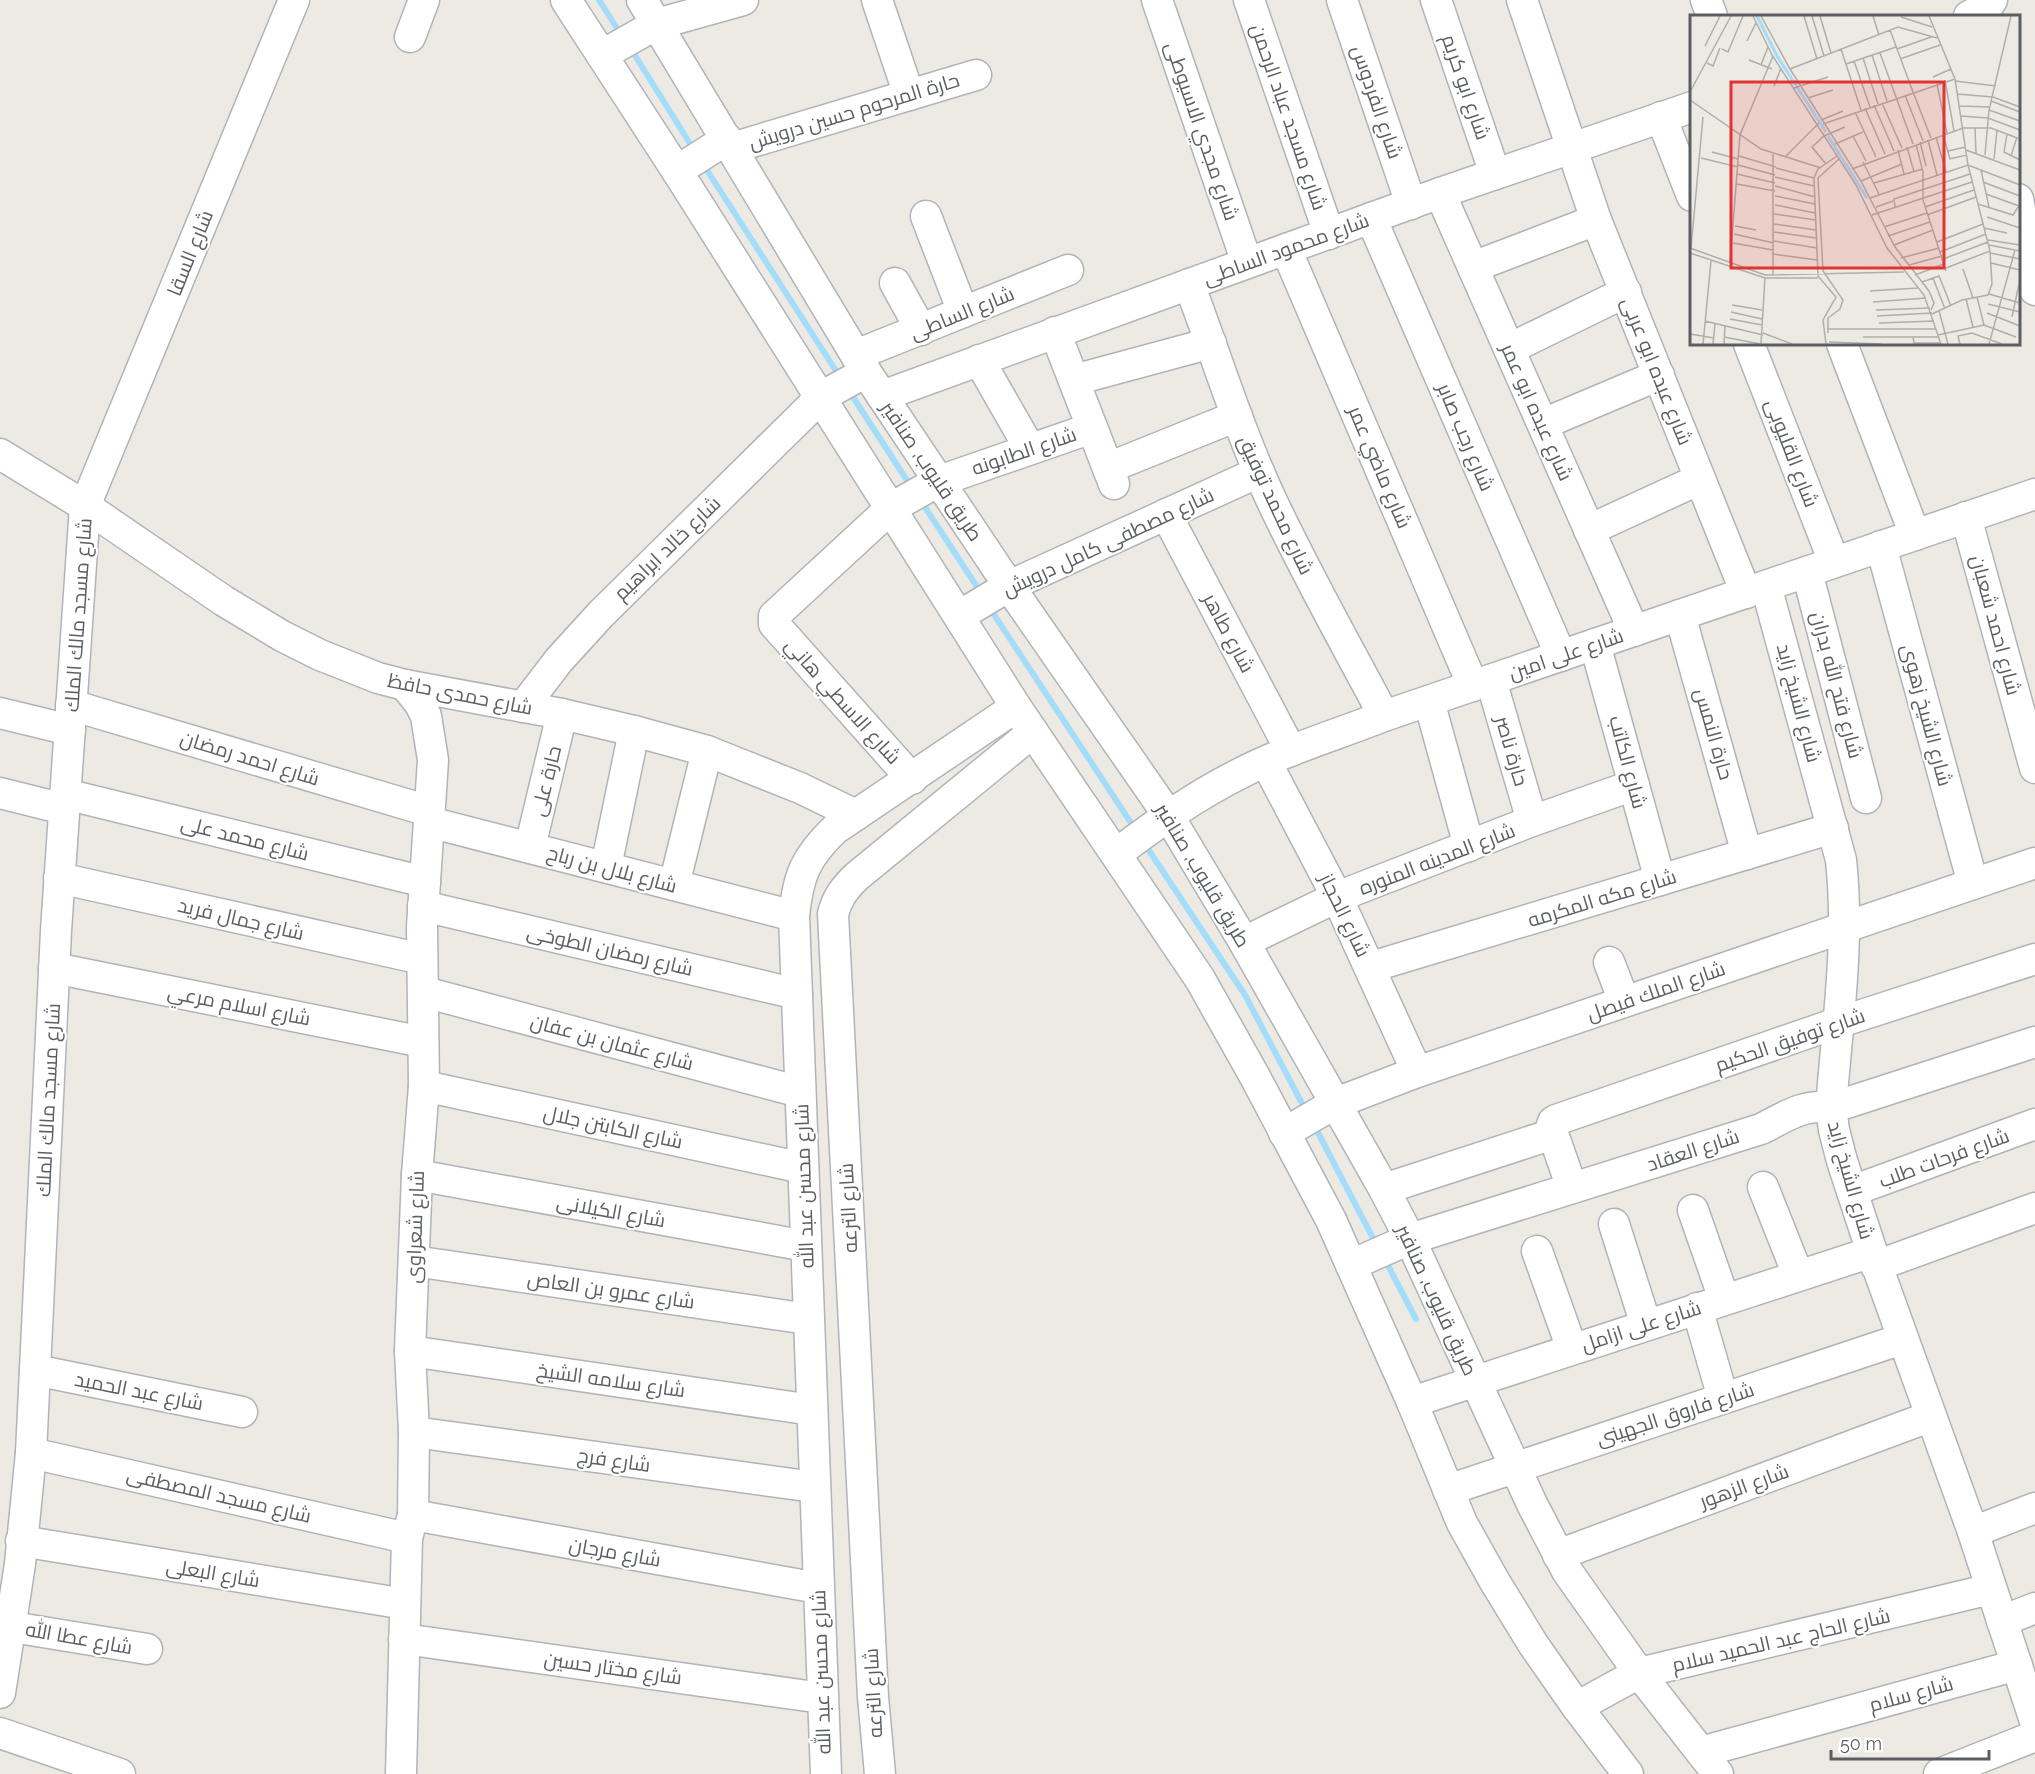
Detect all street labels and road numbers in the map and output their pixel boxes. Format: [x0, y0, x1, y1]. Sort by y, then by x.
street label: شارع مسجد عباد الرحمن [1244, 21, 1332, 214]
street label: شارع ابو كريم [1435, 31, 1495, 143]
street label: شارع مجدي الاسيوطى [1156, 39, 1244, 225]
street label: شارع الفردوس [1345, 42, 1408, 162]
street label: حارة المرحوم حسين درويش [746, 68, 963, 156]
street label: شارع السقا [162, 206, 220, 300]
street label: شارع محمود الساطى [1200, 208, 1373, 292]
street label: شارع الساطى [906, 281, 1018, 347]
street label: شارع عبده ابو عربى [1615, 294, 1698, 449]
street label: شارع عبده ابو عمر [1494, 339, 1578, 485]
street label: شارع رجب صابر [1430, 378, 1500, 496]
street label: طريق قليوب, صنافير [875, 395, 988, 546]
street label: شارع القليوبى [1758, 395, 1824, 511]
street label: شارع ماضي عمر [1340, 401, 1417, 533]
street label: شارع الطابونه [968, 422, 1080, 482]
street label: شارع محمد توفيق [1231, 432, 1319, 579]
street label: شارع مصطفى كامل درويش [998, 482, 1218, 603]
street label: شارع خالد ابراهيم [609, 491, 727, 606]
street label: شارع مسجد مالك الملك [59, 517, 99, 713]
street label: شارع احمد شعبان [1964, 552, 2026, 698]
street label: شارع طاهر [1196, 588, 1260, 678]
street label: شارع فتح الله بدران [1804, 609, 1869, 762]
street label: شارع على امين [1505, 623, 1627, 687]
street label: شارع الاسطي هاني [777, 633, 906, 772]
street label: شارع الشيخ زايد [1770, 641, 1826, 766]
street label: شارع الشيخ زهوى [1895, 641, 1958, 789]
street label: شارع حمدى حافظ [385, 668, 535, 722]
street label: حارة النمس [1689, 685, 1739, 783]
street label: حارة ناصر [1490, 712, 1533, 789]
street label: شارع الكاتب [1602, 713, 1652, 812]
street label: شارع احمد رمضان [177, 725, 322, 792]
street label: حارة على [526, 743, 567, 819]
street label: طريق قليوب, صنافير [1149, 798, 1256, 952]
street label: شارع محمد على [178, 811, 311, 867]
street label: شارع المدينه المنوره [1355, 818, 1519, 902]
street label: شارع بلال بن رباح [544, 840, 680, 900]
street label: شارع مكه المكرمه [1525, 864, 1680, 934]
street label: شارع الحجاز [1312, 868, 1376, 962]
street label: شارع جمال فريد [175, 893, 306, 947]
street label: شارع رمضان الطوخى [524, 919, 695, 983]
street label: شارع الملك فيصل [1584, 956, 1729, 1028]
street label: شارع اسلام مرعي [165, 979, 313, 1035]
street label: شارع مسجد مالك الملك [31, 1002, 67, 1198]
street label: شارع توفيق الحكيم [1712, 1003, 1869, 1079]
street label: شارع عثمان بن عفان [527, 1009, 696, 1077]
street label: شارع الكابتن جلال [541, 1101, 685, 1155]
street label: شارع محسن عبد الله [788, 1103, 821, 1269]
street label: شارع الشيخ زايد [1821, 1118, 1879, 1243]
street label: شارع فرحات طلب [1875, 1123, 2013, 1195]
street label: شارع العقاد [1644, 1124, 1743, 1178]
street label: شارع الترعه [834, 1162, 864, 1254]
street label: شارع شعراوى [401, 1170, 431, 1284]
street label: شارع الكيلانى [554, 1190, 667, 1234]
street label: طريق قليوب, صنافير [1390, 1220, 1483, 1380]
street label: شارع عمرو بن العاص [525, 1266, 696, 1316]
street label: شارع على ازامل [1578, 1295, 1705, 1359]
street label: شارع سلامه الشيخ [535, 1358, 687, 1404]
street label: شارع عبد الحميد [72, 1367, 205, 1417]
street label: شارع فاروق الجهينى [1593, 1377, 1758, 1453]
street label: شارع فرج [576, 1443, 652, 1479]
street label: شارع الزهور [1695, 1459, 1793, 1515]
street label: شارع مسجد المصطفى [124, 1462, 314, 1530]
street label: شارع مرجان [567, 1532, 663, 1574]
street label: شارع البعلى [164, 1554, 261, 1594]
street label: شارع محسن عبد الله [805, 1589, 838, 1755]
street label: شارع الحاج عبد الحميد سلام [1669, 1603, 1893, 1679]
street label: شارع عطا الله [23, 1616, 134, 1661]
street label: شارع مختار حسين [542, 1646, 684, 1692]
street label: شارع الترعه [859, 1647, 889, 1739]
street label: شارع سلام [1866, 1671, 1956, 1719]

